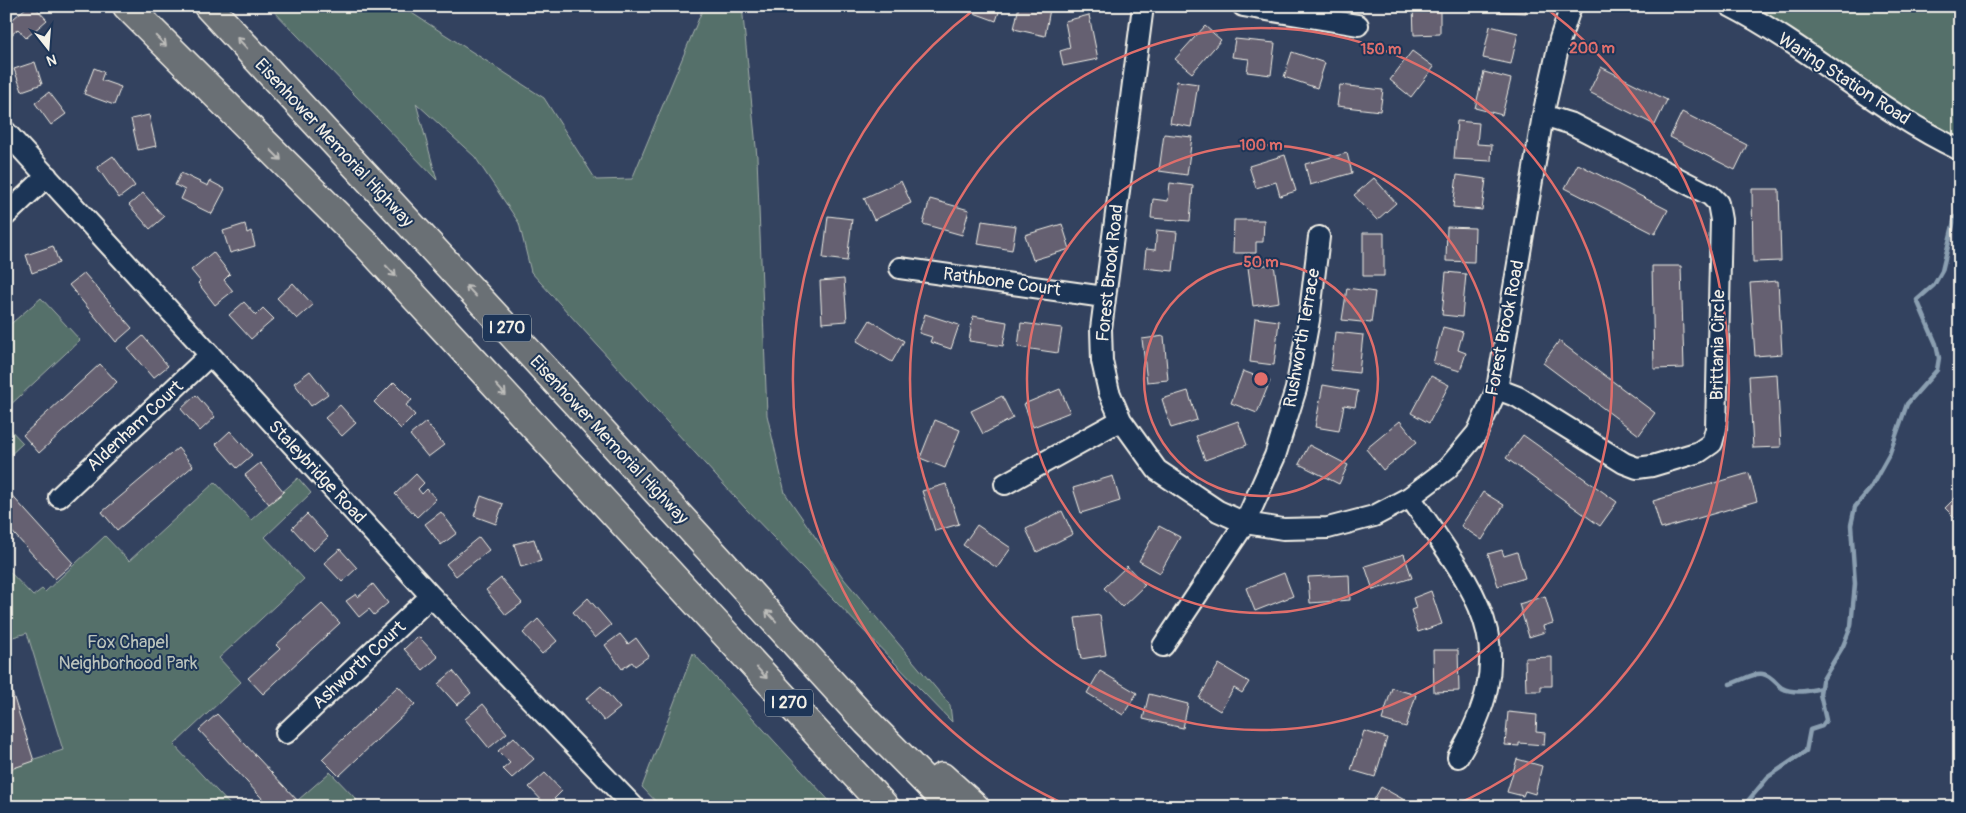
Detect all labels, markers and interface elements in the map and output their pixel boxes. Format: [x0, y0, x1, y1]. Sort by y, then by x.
north arrow [22, 22, 72, 72]
street label: Waring Station Road [1773, 28, 1915, 130]
one-way arrow [155, 34, 167, 47]
one-way arrow [236, 37, 248, 50]
text: 200 m [1569, 39, 1615, 58]
text: 150 m [1361, 40, 1401, 59]
text: N [45, 50, 59, 69]
street label: Eisenhower Memorial Highway [250, 54, 419, 232]
text: 100 m [1240, 136, 1282, 155]
one-way arrow [270, 149, 283, 161]
street label: Forest Brook Road [1091, 203, 1129, 343]
text: 50 m [1244, 253, 1278, 272]
street label: Forest Brook Road [1481, 258, 1529, 398]
street label: Rathbone Court [942, 262, 1063, 302]
one-way arrow [385, 264, 397, 277]
street label: Rushworth Terrace [1278, 267, 1326, 409]
one-way arrow [466, 284, 477, 297]
street label: Brittania Circle [1706, 289, 1730, 401]
road number: I 270 [483, 314, 531, 342]
street label: Eisenhower Memorial Highway [525, 351, 694, 529]
centre of rings [1252, 370, 1270, 388]
street label: Aldenham Court [82, 375, 189, 477]
one-way arrow [495, 384, 507, 397]
street label: Staleybridge Road [263, 415, 371, 529]
one-way arrow [766, 609, 777, 622]
street label: Ashworth Court [307, 615, 411, 714]
park label: Fox Chapel Neighborhood Park [59, 631, 198, 675]
one-way arrow [756, 667, 768, 679]
road number: I 270 [765, 690, 813, 716]

